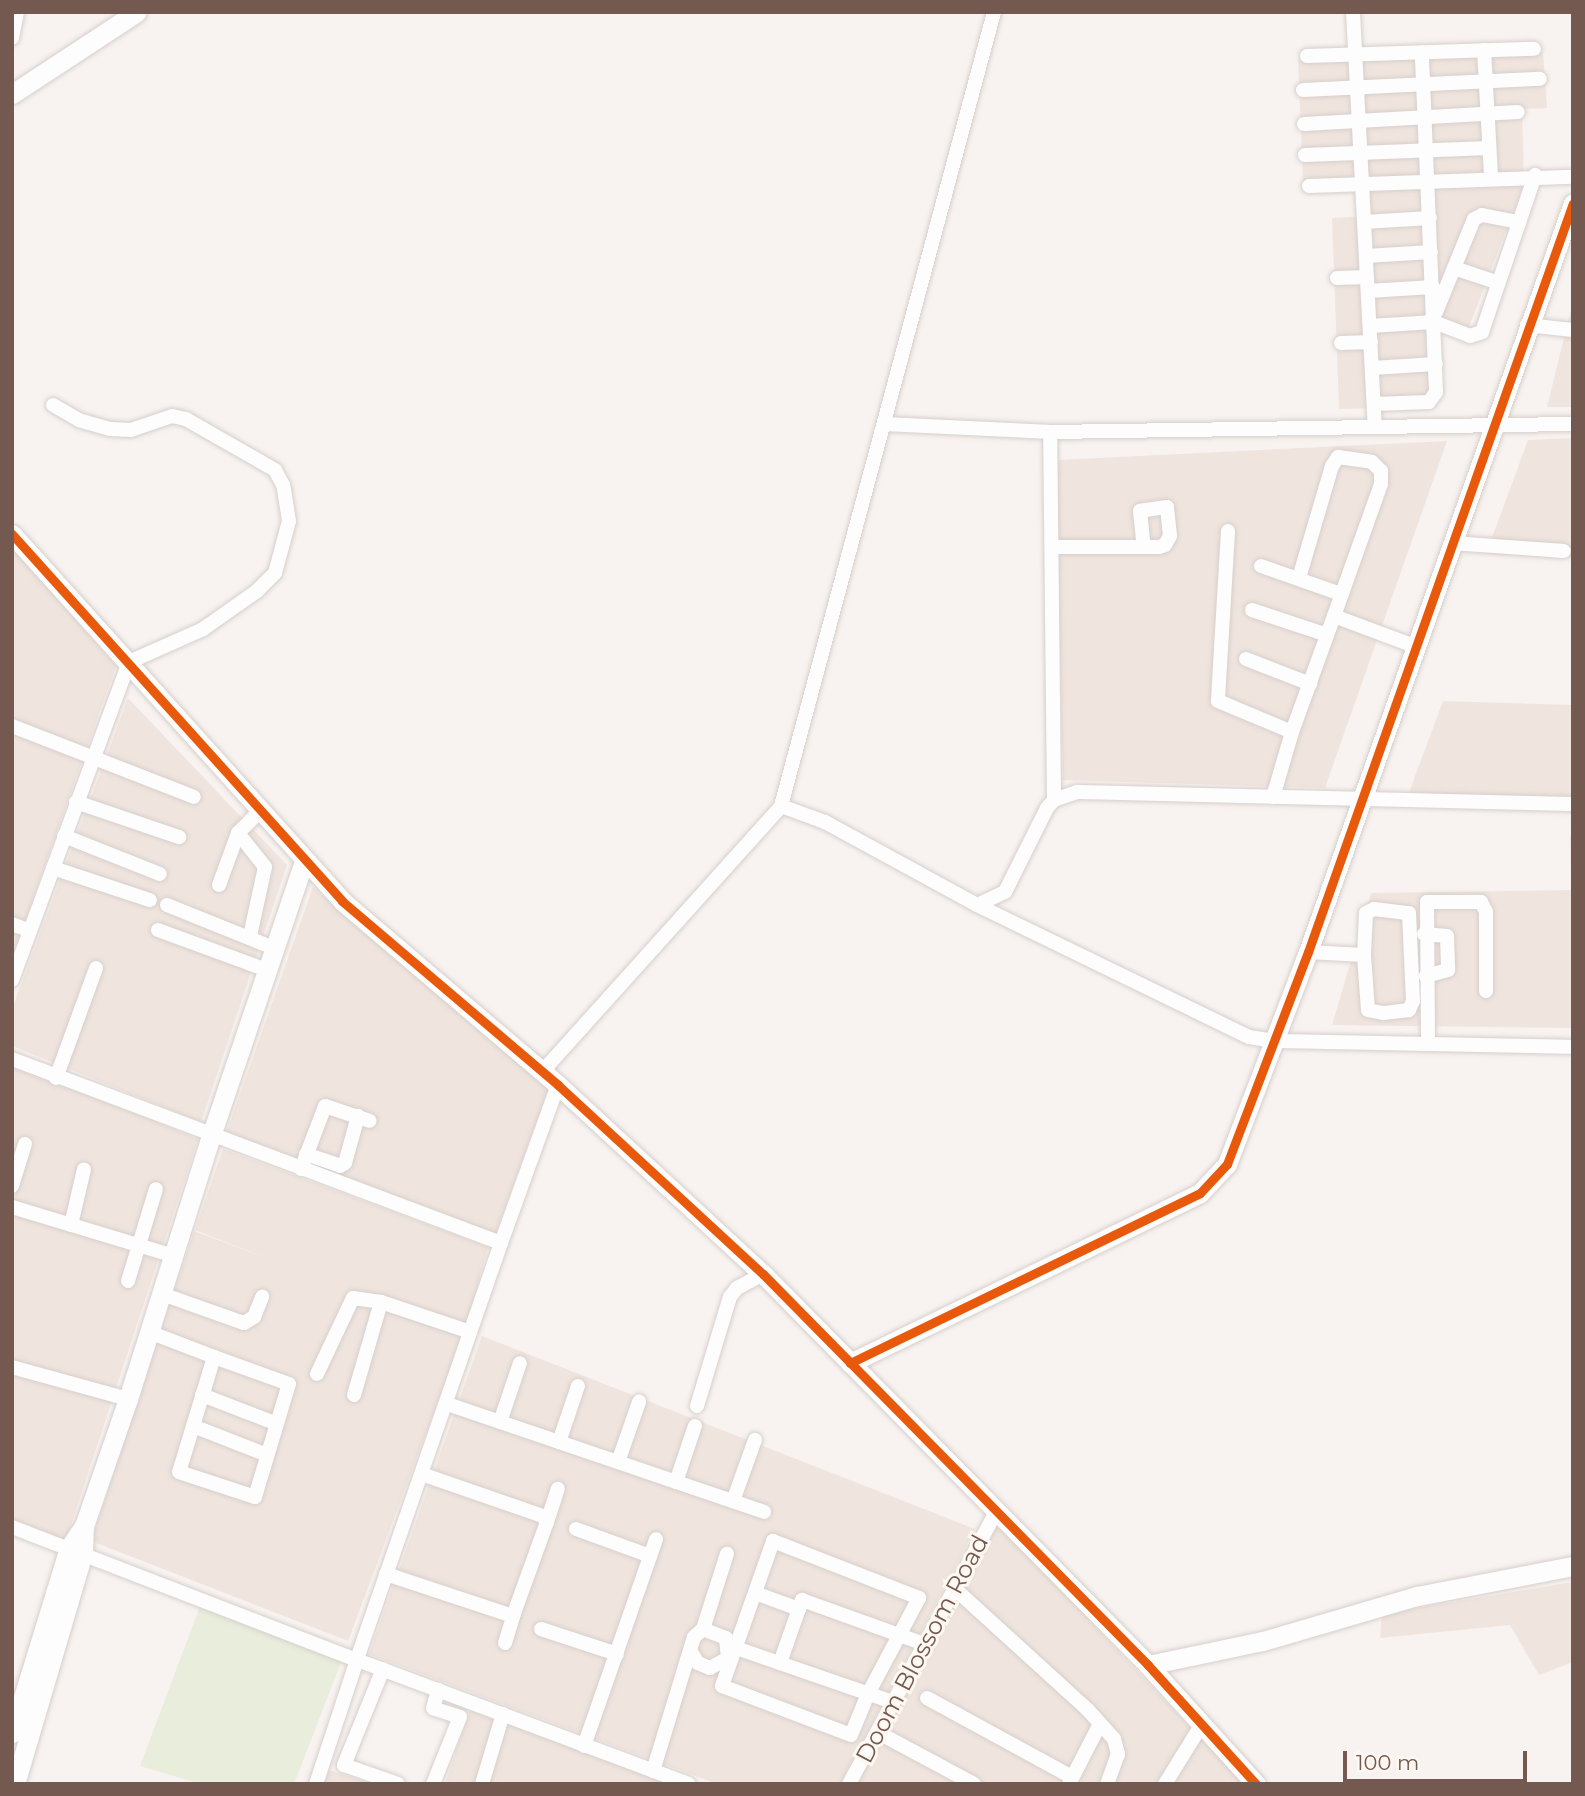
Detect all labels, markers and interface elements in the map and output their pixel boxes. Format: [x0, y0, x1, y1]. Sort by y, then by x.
street label: Doom Blossom Road [850, 1530, 994, 1768]
scale bar [1347, 1736, 1531, 1780]
text: 100 m [1356, 1750, 1419, 1775]

